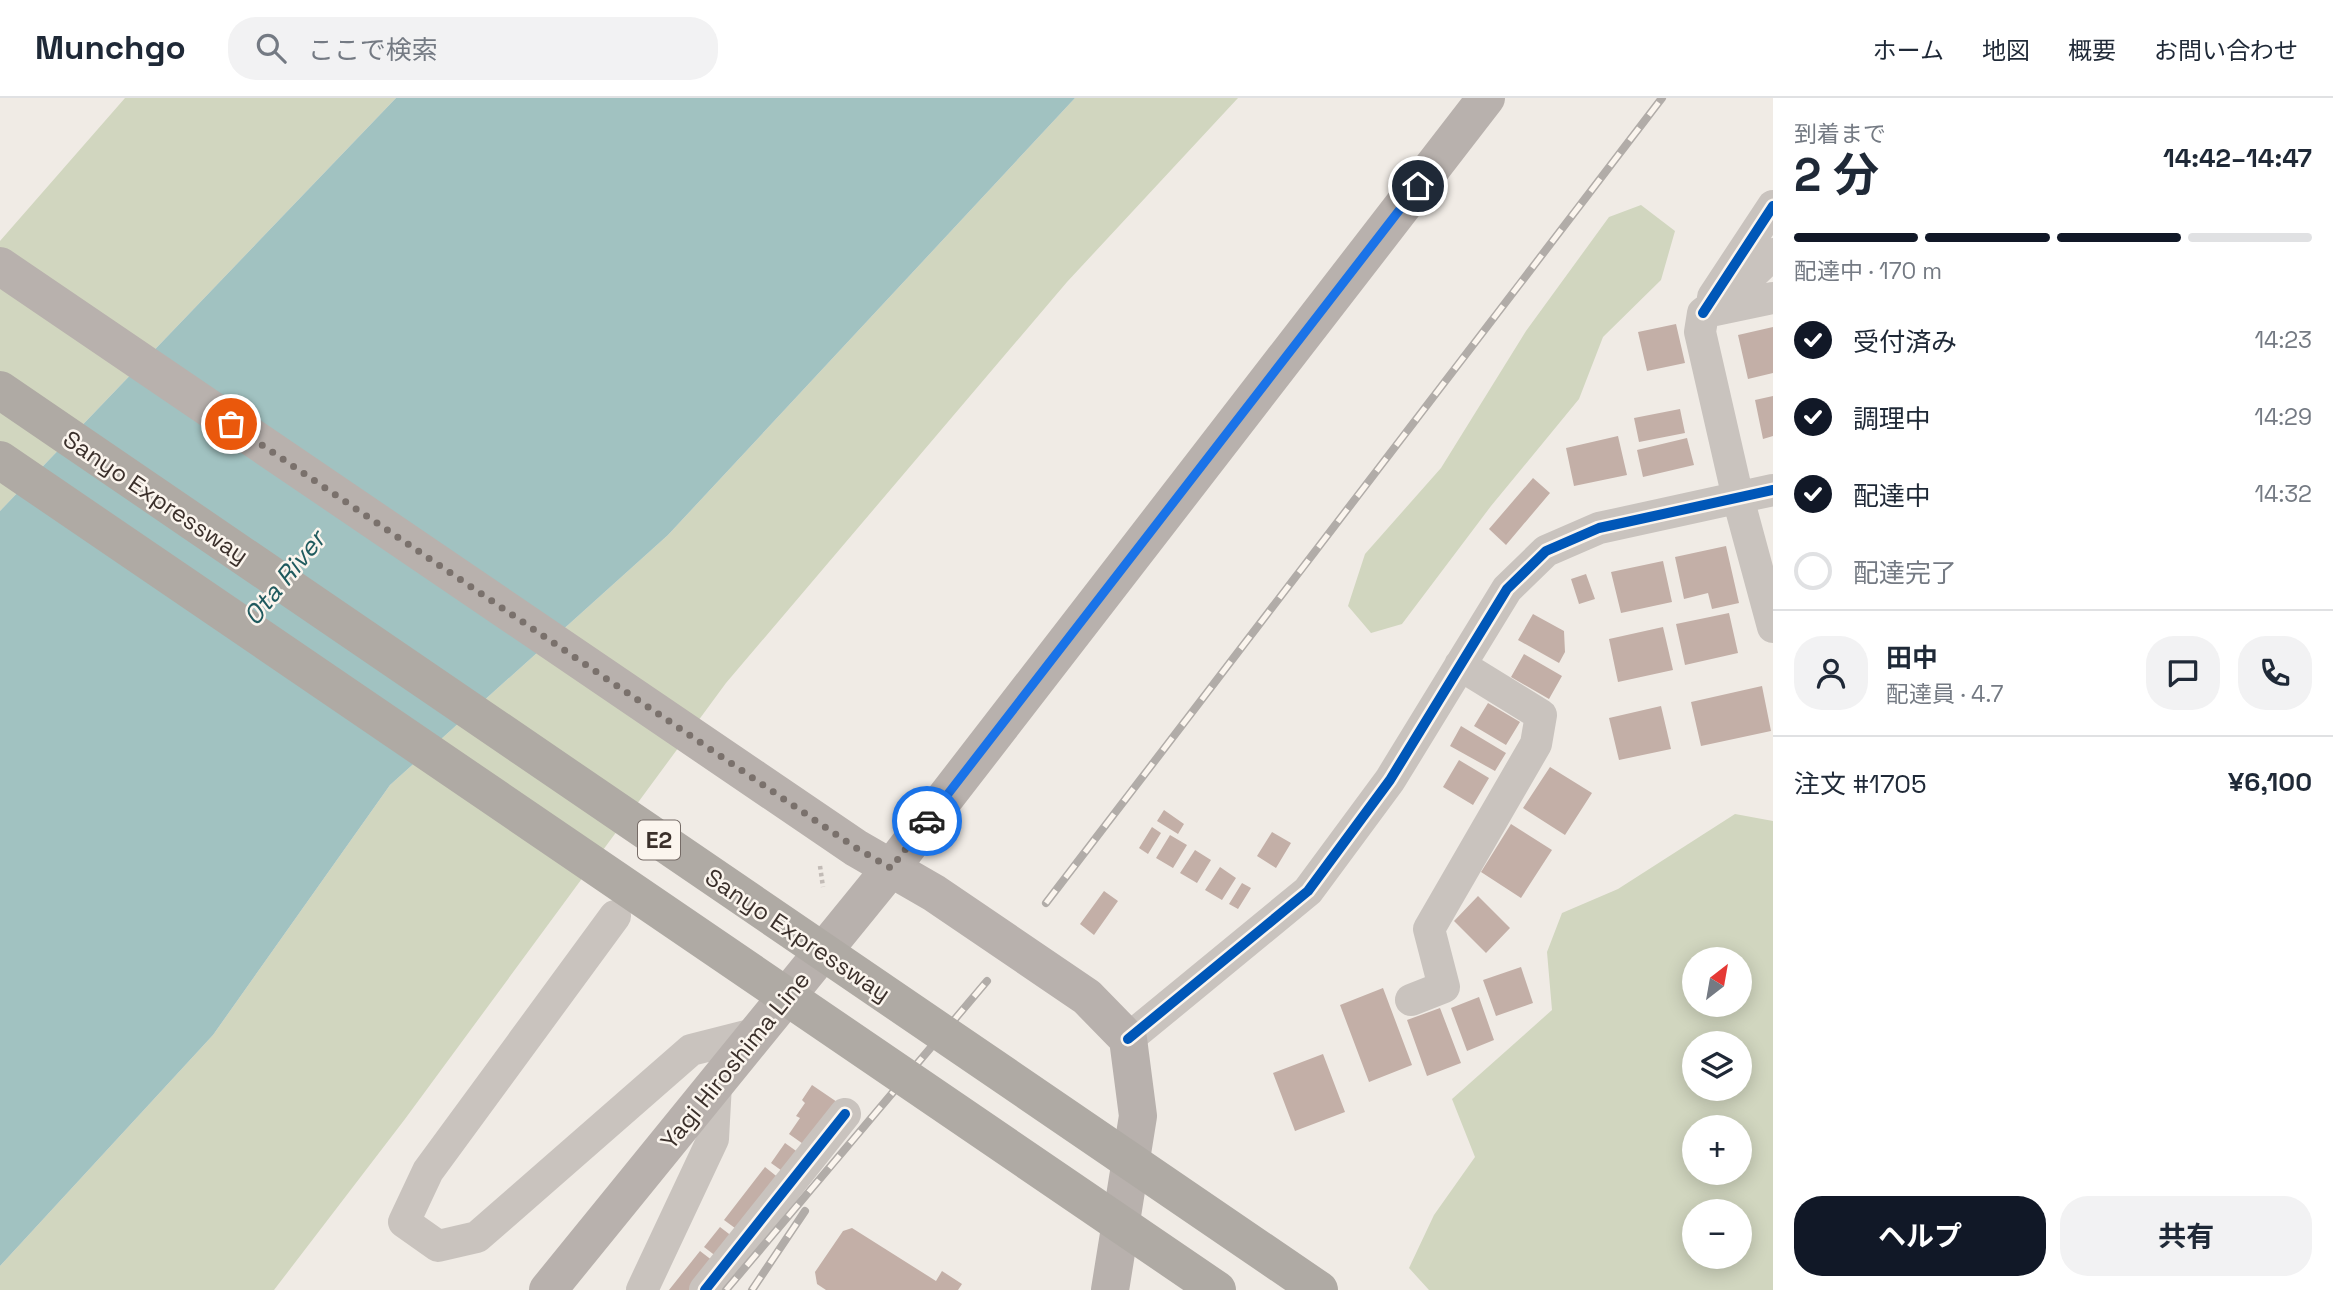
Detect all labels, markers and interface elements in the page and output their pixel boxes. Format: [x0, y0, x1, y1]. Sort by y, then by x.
search box [228, 17, 718, 80]
text: Munchgo [35, 27, 186, 69]
icon: search [252, 29, 290, 67]
text: ここで検索 [308, 33, 438, 67]
text: ホーム [1873, 35, 1944, 66]
text: 地図 [1982, 35, 2030, 66]
text: 概要 [2068, 35, 2116, 66]
text: お問い合わせ [2154, 35, 2298, 66]
text: 到着まで [1794, 119, 1886, 149]
text: 14:42–14:47 [2163, 141, 2312, 175]
text: 2 分 [1794, 146, 1879, 204]
pin [1388, 156, 1448, 216]
icon: home [1399, 167, 1437, 205]
text: 配達中 · 170 m [1794, 256, 1942, 286]
icon: check [1794, 321, 1832, 359]
text: 受付済み [1853, 325, 1957, 359]
text: 14:23 [2255, 325, 2312, 355]
pin [201, 394, 261, 454]
icon: check [1794, 398, 1832, 436]
text: 調理中 [1853, 402, 1931, 436]
text: 14:29 [2254, 402, 2312, 432]
icon: bag [212, 405, 250, 443]
street label: Sanyo Expressway [57, 423, 255, 571]
icon: check [1794, 475, 1832, 513]
text: 配達中 [1853, 479, 1931, 513]
text: 14:32 [2254, 479, 2312, 509]
water label: Ota River [235, 521, 335, 632]
text: 配達完了 [1853, 556, 1957, 590]
button: person [1794, 636, 1868, 710]
button: chat [2146, 636, 2220, 710]
button: phone [2238, 636, 2312, 710]
text: 田中 [1886, 641, 1938, 675]
text: 配達員 · 4.7 [1886, 679, 2003, 709]
text: ¥6,100 [2228, 765, 2312, 799]
text: 注文 #1705 [1794, 767, 1927, 801]
courier [892, 786, 962, 856]
icon: car [908, 802, 946, 840]
road number: E2 [638, 820, 680, 860]
street label: Sanyo Expressway [699, 861, 897, 1009]
north arrow [1682, 947, 1752, 1017]
map controls [1682, 947, 1752, 1269]
street label: Yagi Hiroshima Line [654, 965, 816, 1155]
button: layers [1682, 1031, 1752, 1101]
button: + [1682, 1115, 1752, 1185]
button: ヘルプ [1794, 1196, 2046, 1276]
button: 共有 [2060, 1196, 2312, 1276]
button: − [1682, 1199, 1752, 1269]

